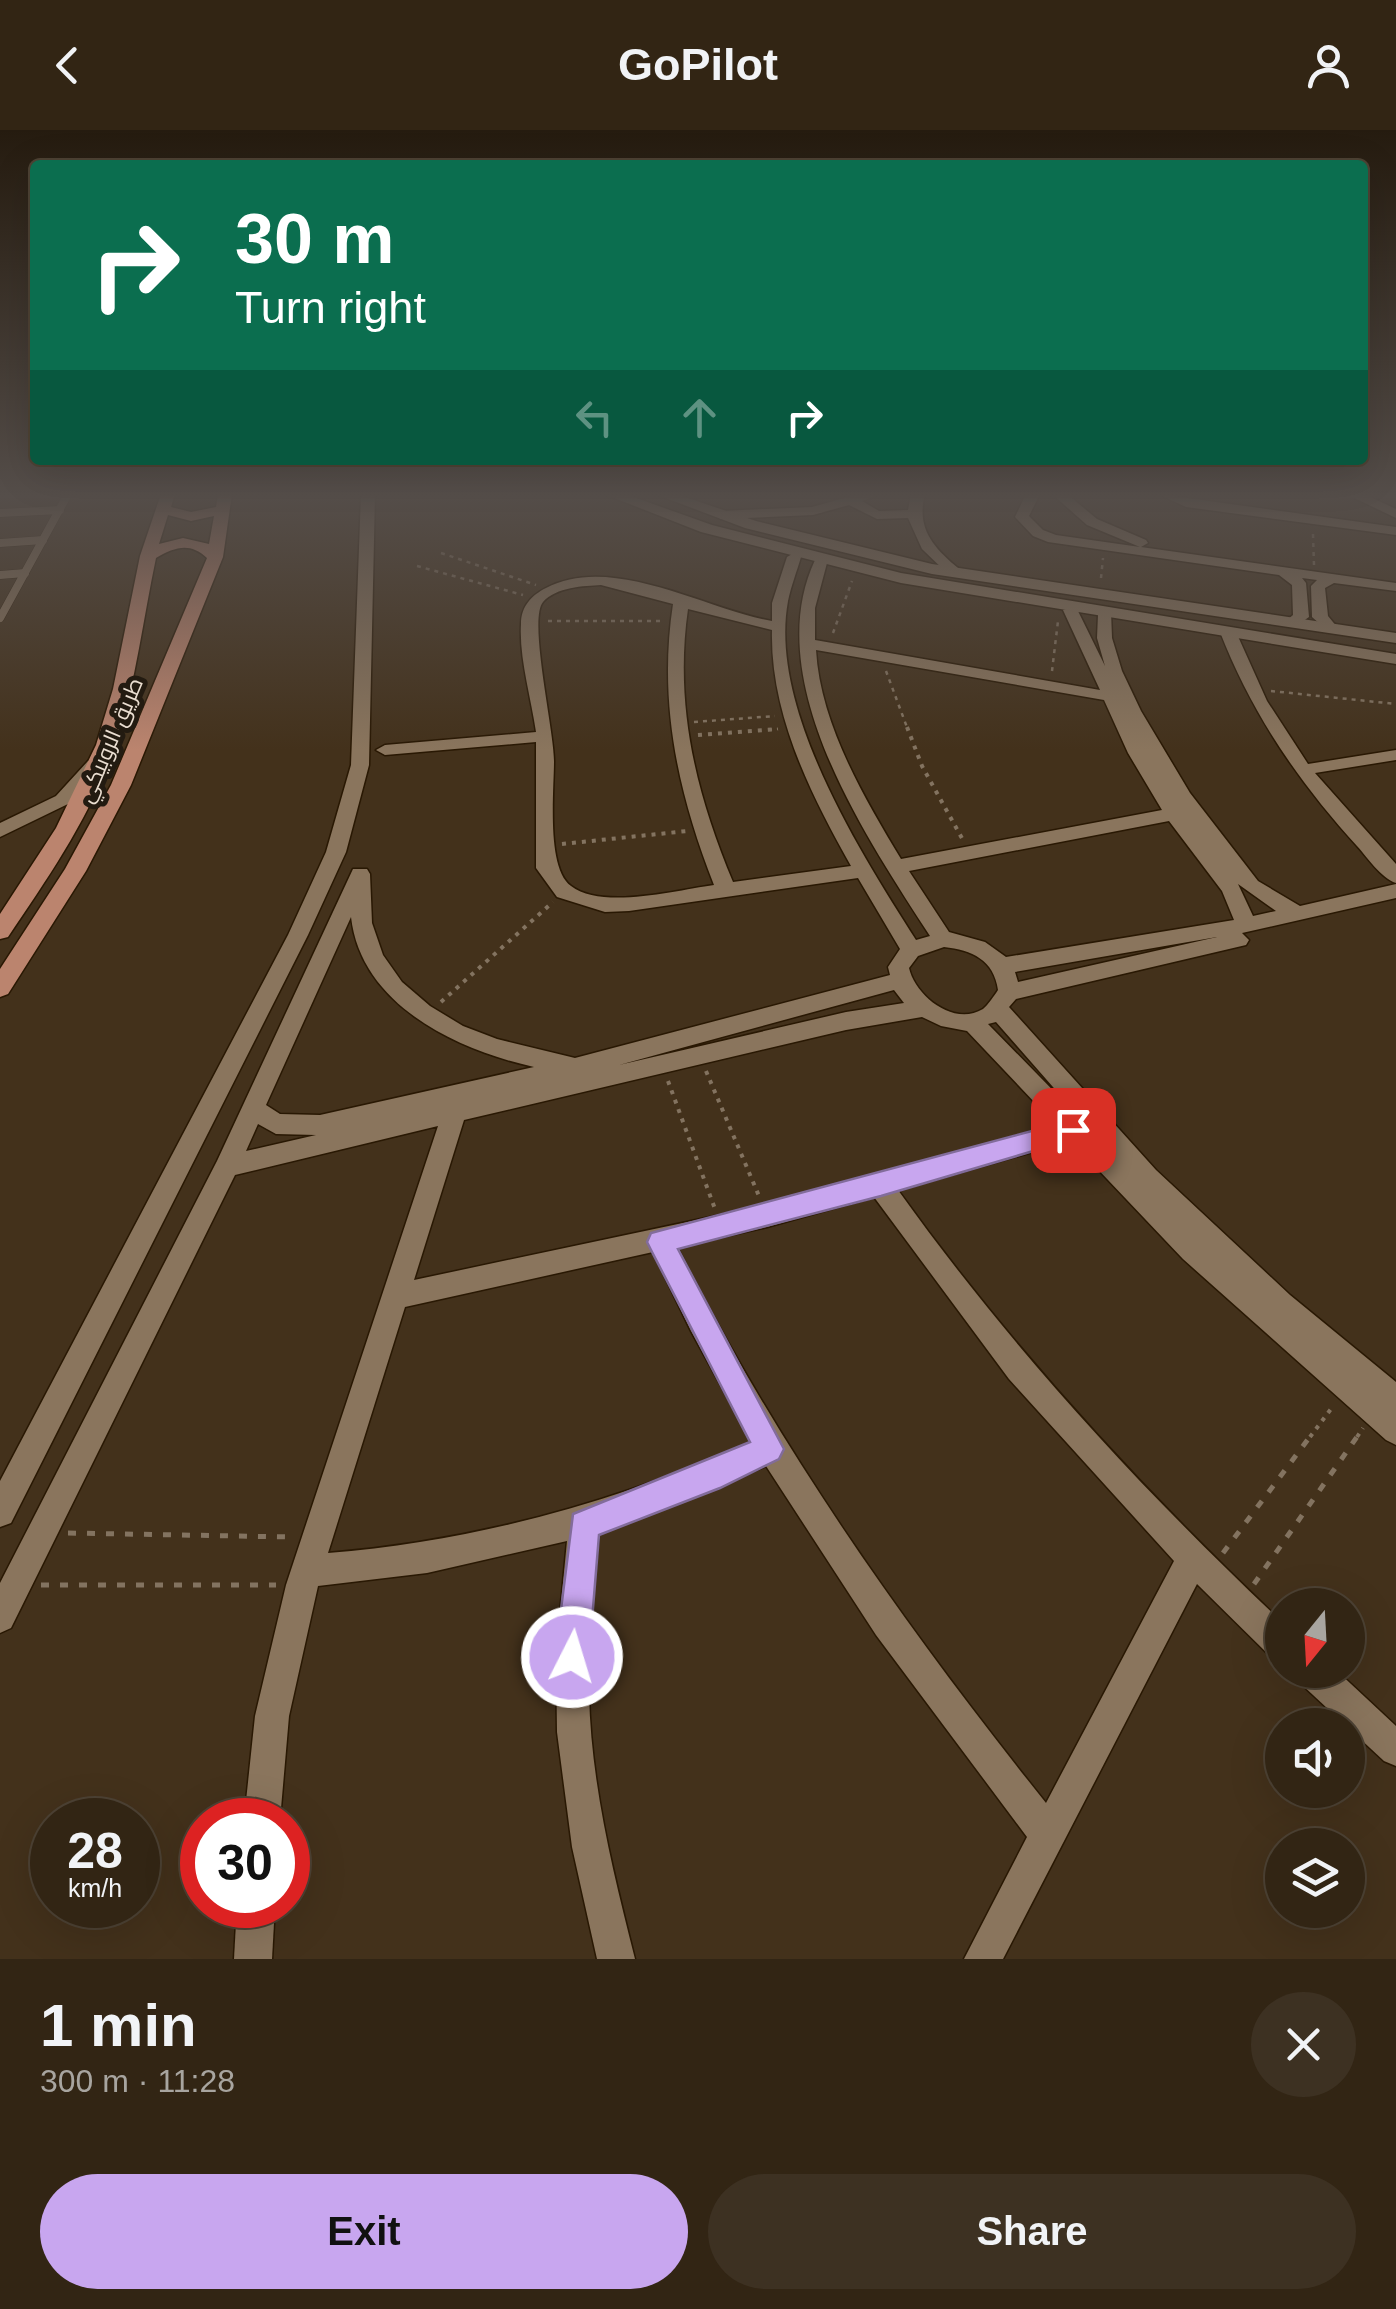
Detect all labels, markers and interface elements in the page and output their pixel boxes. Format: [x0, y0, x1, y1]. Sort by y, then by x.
icon: back [40, 38, 95, 93]
icon: person [1301, 38, 1356, 93]
text: GoPilot [618, 39, 778, 90]
icon: right [70, 200, 200, 330]
text: 30 m [235, 200, 395, 278]
text: Turn right [235, 282, 426, 333]
icon: left [567, 390, 622, 445]
icon: ahead [672, 390, 727, 445]
icon: right [777, 390, 832, 445]
street label: طريق الروبيكي [73, 674, 152, 808]
pin [1031, 1088, 1116, 1173]
icon: arrive [1046, 1103, 1101, 1158]
north arrow [1265, 1588, 1365, 1688]
map controls [1265, 1588, 1365, 1928]
position arrow [520, 1605, 624, 1709]
button: sound [1265, 1708, 1365, 1808]
speed limit sign: 30 [180, 1798, 310, 1928]
text: 28 [67, 1823, 123, 1879]
button: layers [1265, 1828, 1365, 1928]
text: km/h [68, 1874, 122, 1902]
text: 1 min [40, 1992, 197, 2059]
button: close [1251, 1992, 1356, 2097]
text: 300 m · 11:28 [40, 2063, 235, 2099]
button: Exit [40, 2174, 688, 2289]
button: Share [708, 2174, 1356, 2289]

